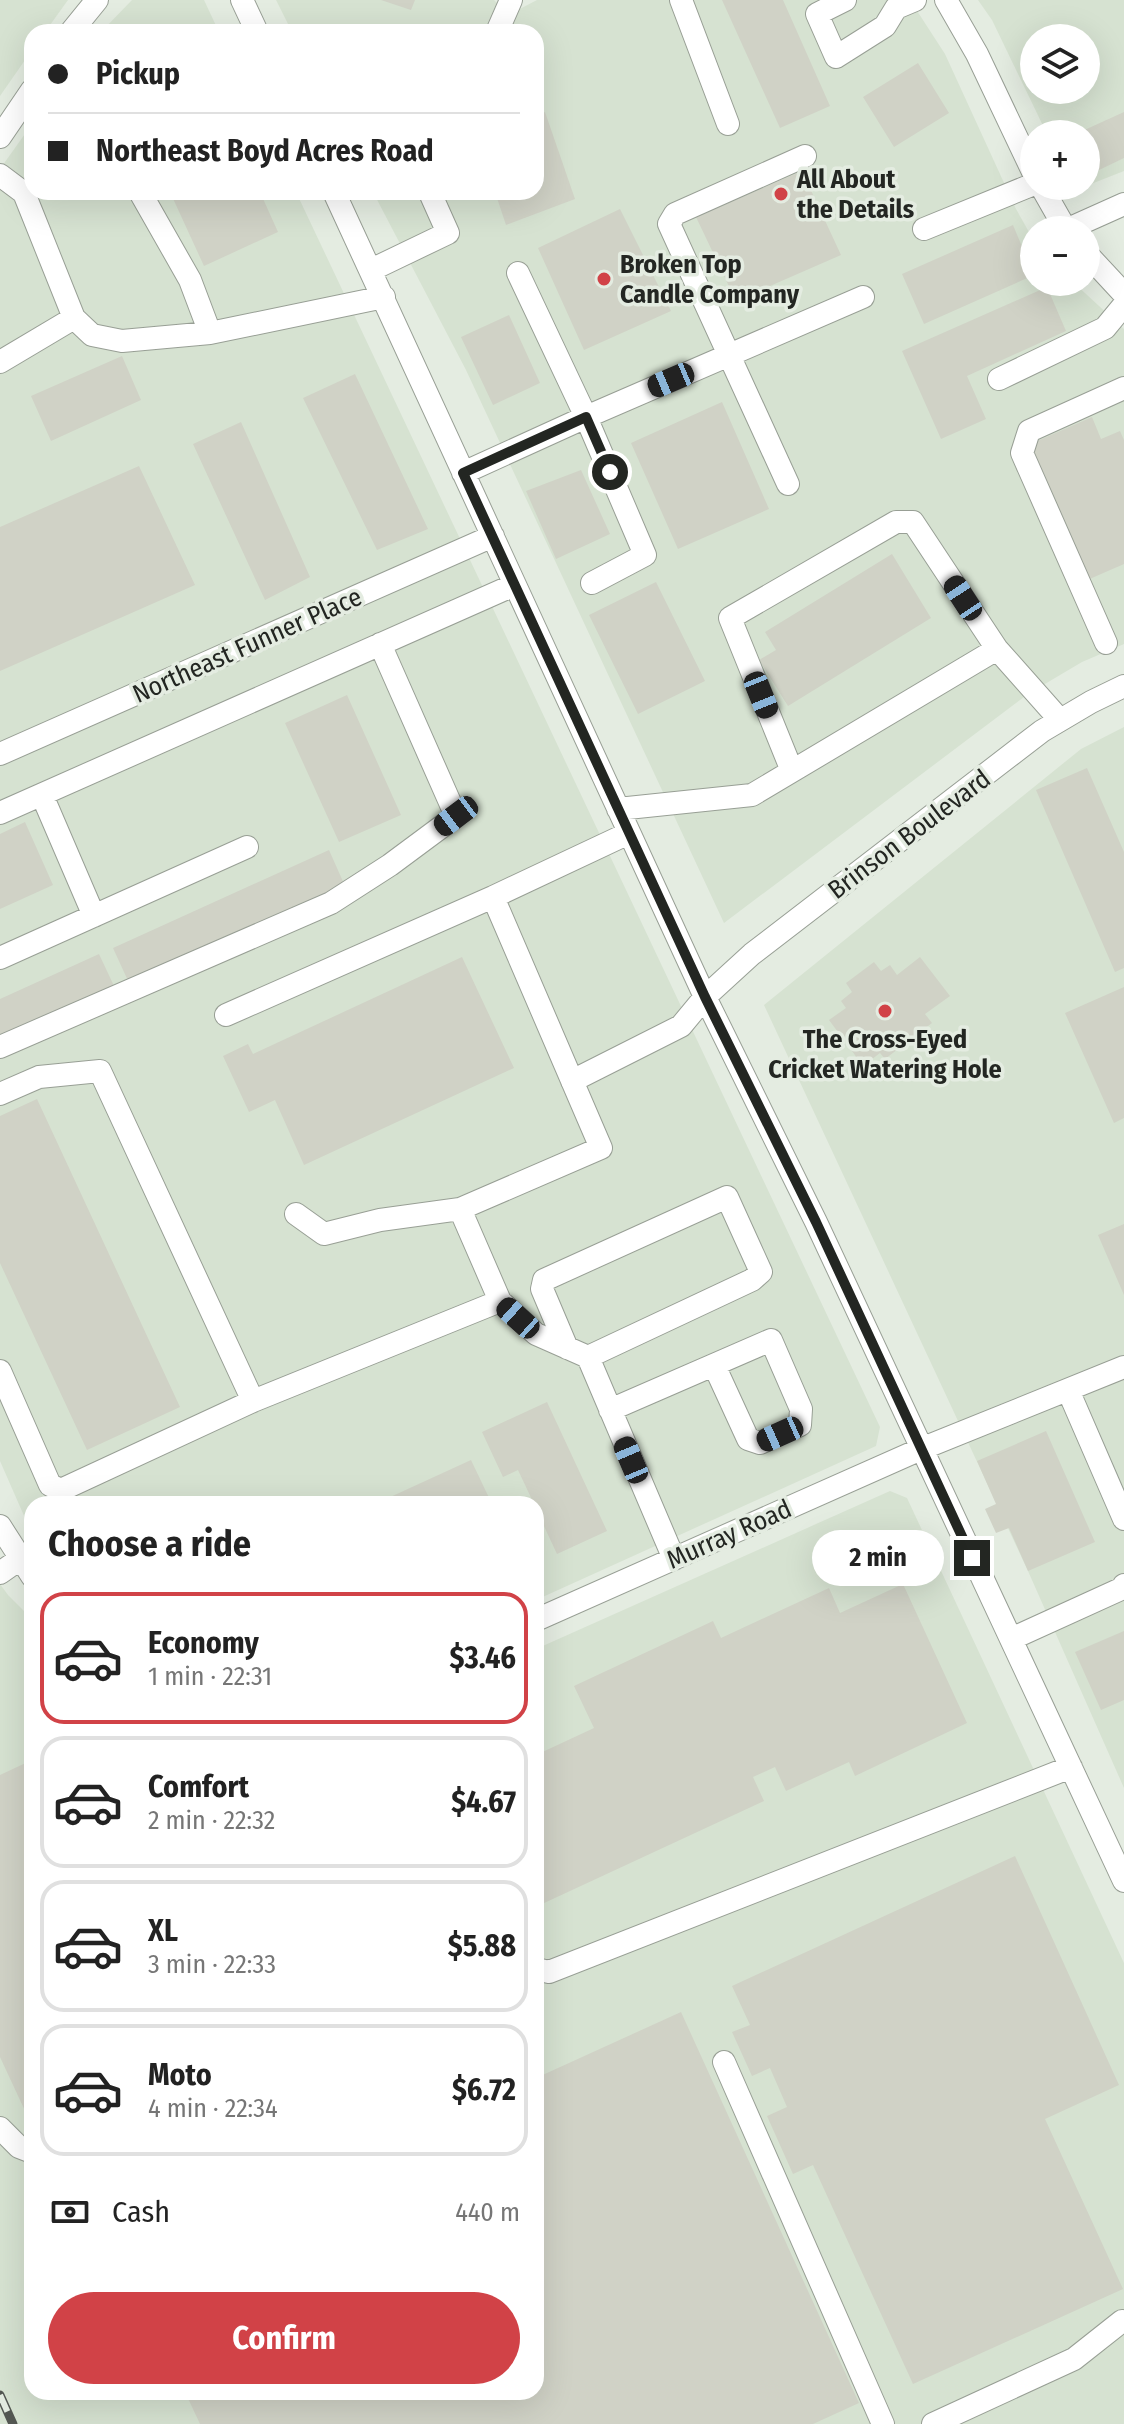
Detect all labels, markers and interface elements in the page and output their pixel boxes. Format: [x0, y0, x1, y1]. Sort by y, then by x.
map controls [1020, 24, 1100, 296]
button: layers [1020, 24, 1100, 104]
text: Pickup [96, 56, 180, 92]
button: + [1020, 120, 1100, 200]
text: Northeast Boyd Acres Road [96, 133, 434, 169]
place label: All About the Details [796, 164, 914, 225]
marker: All About the Details [772, 185, 790, 203]
button: − [1020, 216, 1100, 296]
place label: Broken Top Candle Company [620, 249, 800, 310]
marker: Broken Top Candle Company [595, 270, 613, 288]
car [644, 360, 698, 400]
route start [592, 454, 628, 490]
car [940, 571, 986, 625]
street label: Northeast Funner Place [128, 581, 367, 710]
car [741, 668, 781, 722]
street label: Brinson Boulevard [822, 763, 997, 906]
car [430, 792, 482, 840]
marker: The Cross-Eyed Cricket Watering Hole [876, 1002, 894, 1020]
place label: The Cross-Eyed Cricket Watering Hole [768, 1024, 1002, 1085]
car [492, 1293, 544, 1343]
car [753, 1413, 807, 1455]
car [611, 1433, 651, 1487]
street label: Murray Road [662, 1493, 796, 1576]
text: Choose a ride [48, 1522, 251, 1566]
callout: 2 min [812, 1530, 944, 1586]
route end [954, 1540, 990, 1576]
text: 2 min [849, 1542, 907, 1573]
icon: car [52, 1622, 124, 1694]
text: Economy [148, 1625, 259, 1661]
text: $3.46 [450, 1640, 516, 1676]
text: 1 min · 22:31 [148, 1661, 272, 1692]
icon: car [52, 1766, 124, 1838]
text: Comfort [148, 1769, 249, 1805]
text: $4.67 [451, 1784, 516, 1820]
text: 2 min · 22:32 [148, 1805, 275, 1836]
icon: car [52, 1910, 124, 1982]
text: XL [148, 1913, 178, 1949]
text: $5.88 [448, 1928, 516, 1964]
text: 3 min · 22:33 [148, 1949, 276, 1980]
icon: car [52, 2054, 124, 2126]
text: Moto [148, 2057, 212, 2093]
text: $6.72 [452, 2072, 516, 2108]
text: 4 min · 22:34 [148, 2093, 278, 2124]
icon: cash [48, 2190, 92, 2234]
text: Cash [112, 2194, 170, 2230]
text: 440 m [455, 2197, 520, 2228]
button: Confirm [48, 2292, 520, 2384]

